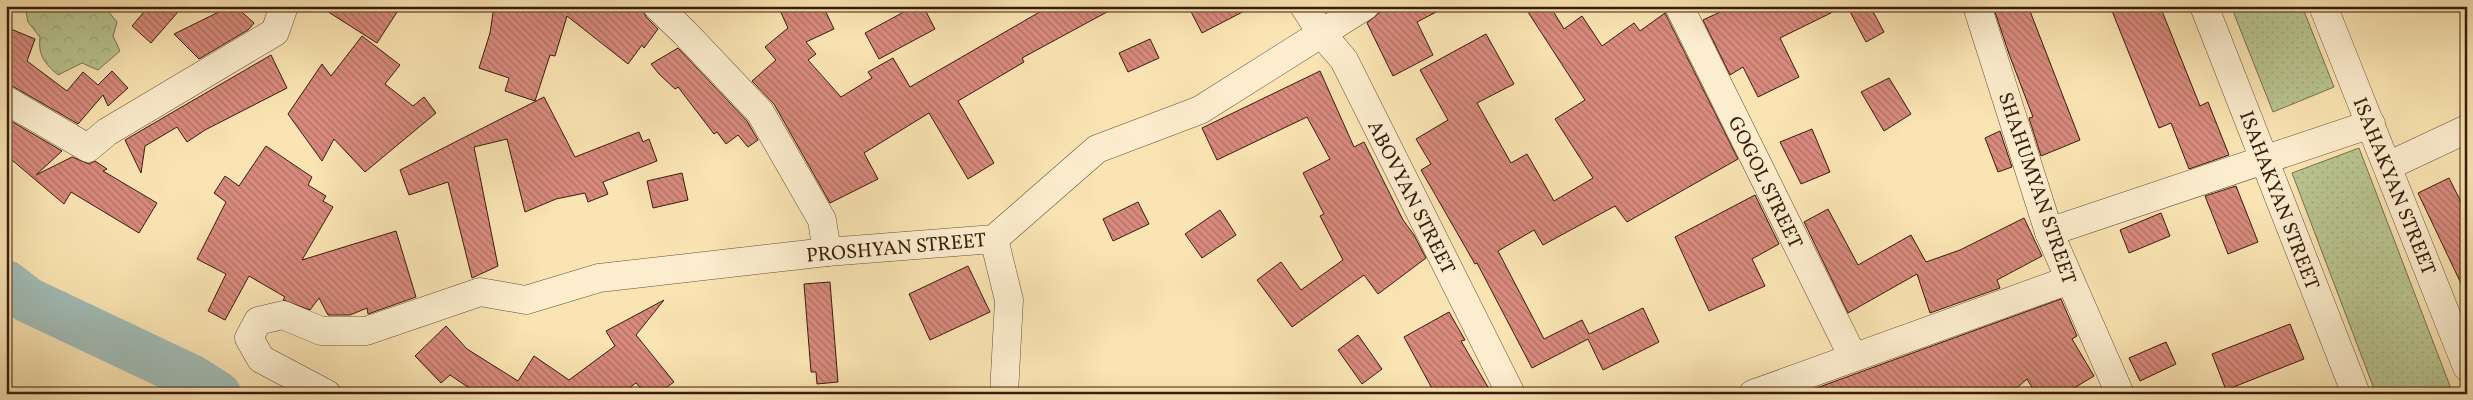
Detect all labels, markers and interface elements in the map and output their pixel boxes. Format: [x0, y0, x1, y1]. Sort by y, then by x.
street label: SHAHUMYAN STREET [1990, 89, 2082, 289]
street label: ISAHAKYAN STREET [2345, 94, 2442, 280]
street label: ISAHAKYAN STREET [2231, 107, 2325, 294]
street label: GOGOL STREET [1720, 112, 1809, 254]
street label: ABOVYAN STREET [1359, 116, 1461, 280]
street label: PROSHYAN STREET [805, 227, 988, 271]

